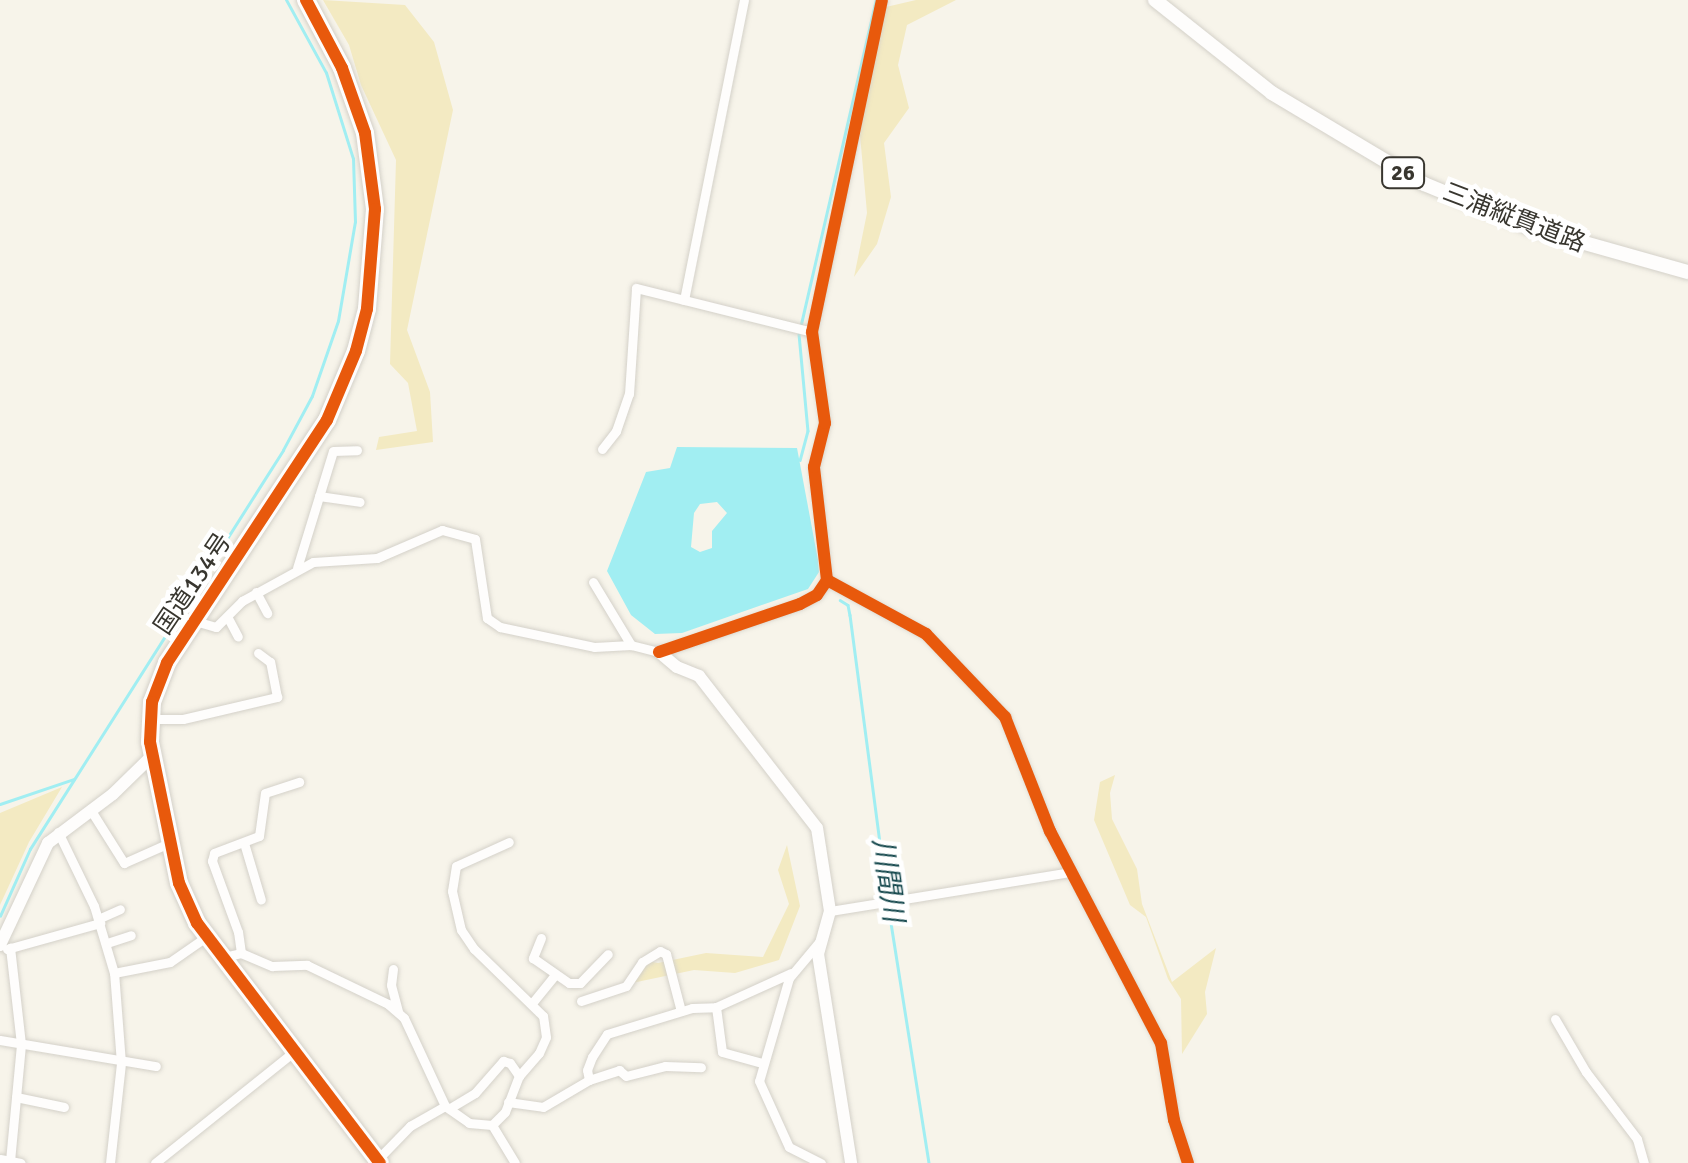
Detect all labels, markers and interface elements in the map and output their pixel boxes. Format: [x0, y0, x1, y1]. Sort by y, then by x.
road number: 26 [1380, 156, 1426, 190]
street label: 三浦縦貫道路 [1439, 177, 1589, 259]
street label: 国道134号 [148, 528, 238, 640]
water label: 川間川 [866, 836, 910, 924]

